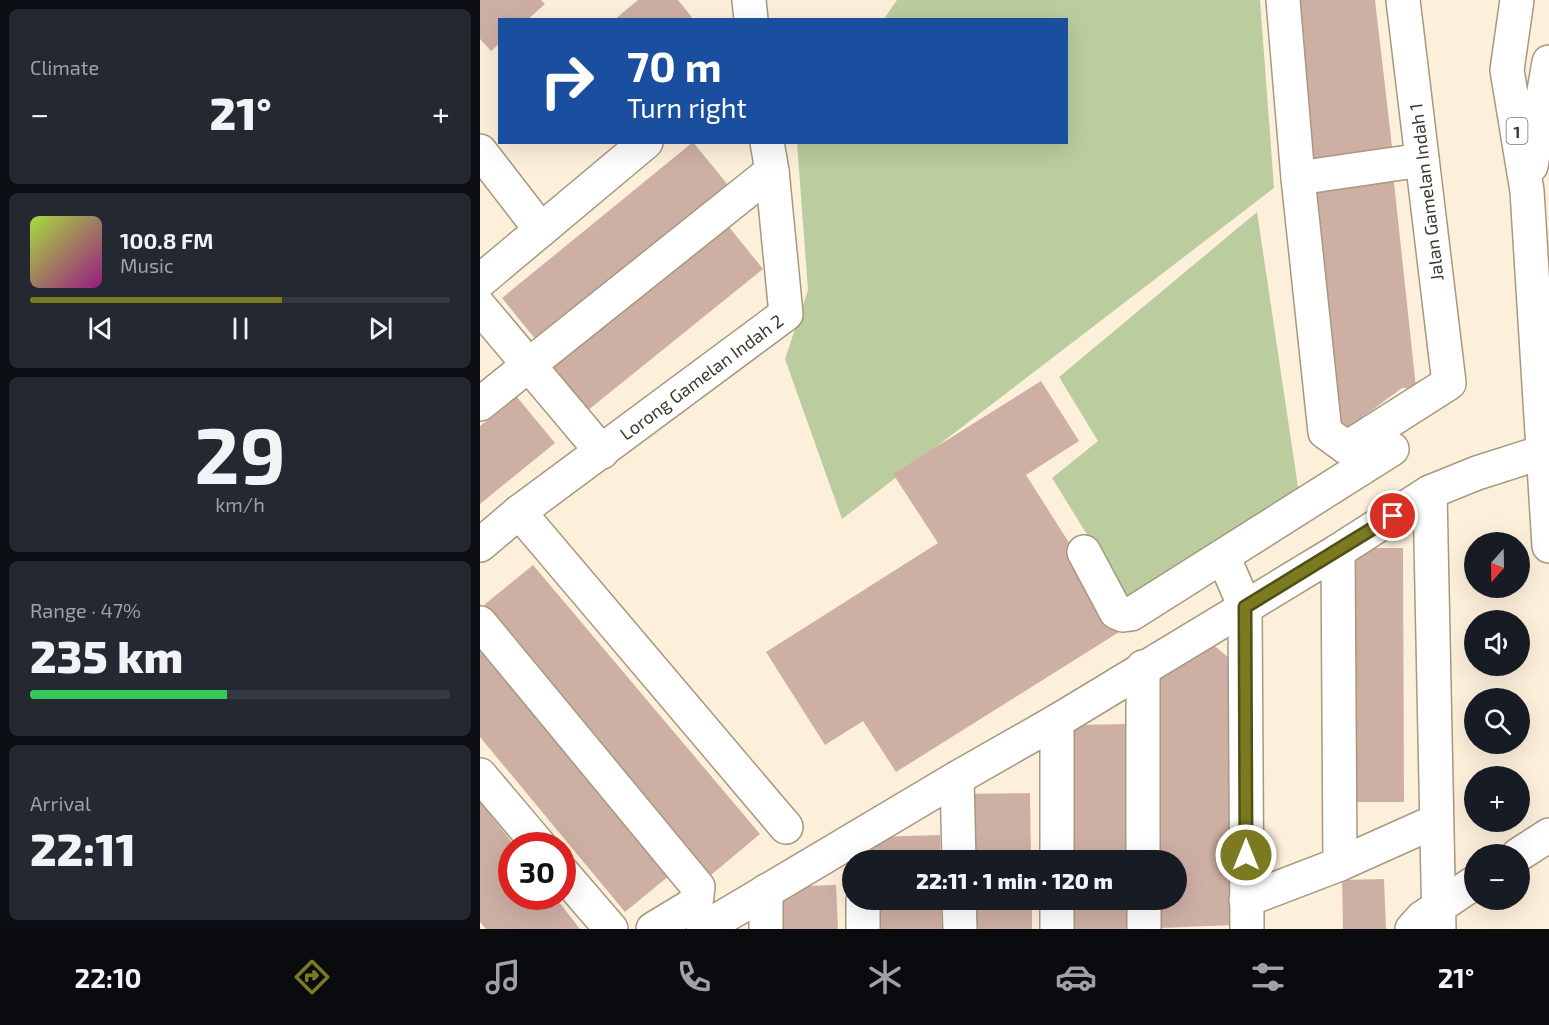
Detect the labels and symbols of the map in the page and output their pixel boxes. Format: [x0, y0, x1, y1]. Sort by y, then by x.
street label: Jalan Gamelan Indah 1 [1404, 102, 1448, 282]
road number: 1 [1506, 118, 1528, 144]
street label: Lorong Gamelan Indah 2 [615, 309, 787, 445]
pin [1367, 490, 1418, 541]
north arrow [1464, 532, 1530, 598]
position arrow [1214, 823, 1278, 887]
speed limit sign: 30 [498, 832, 576, 910]

